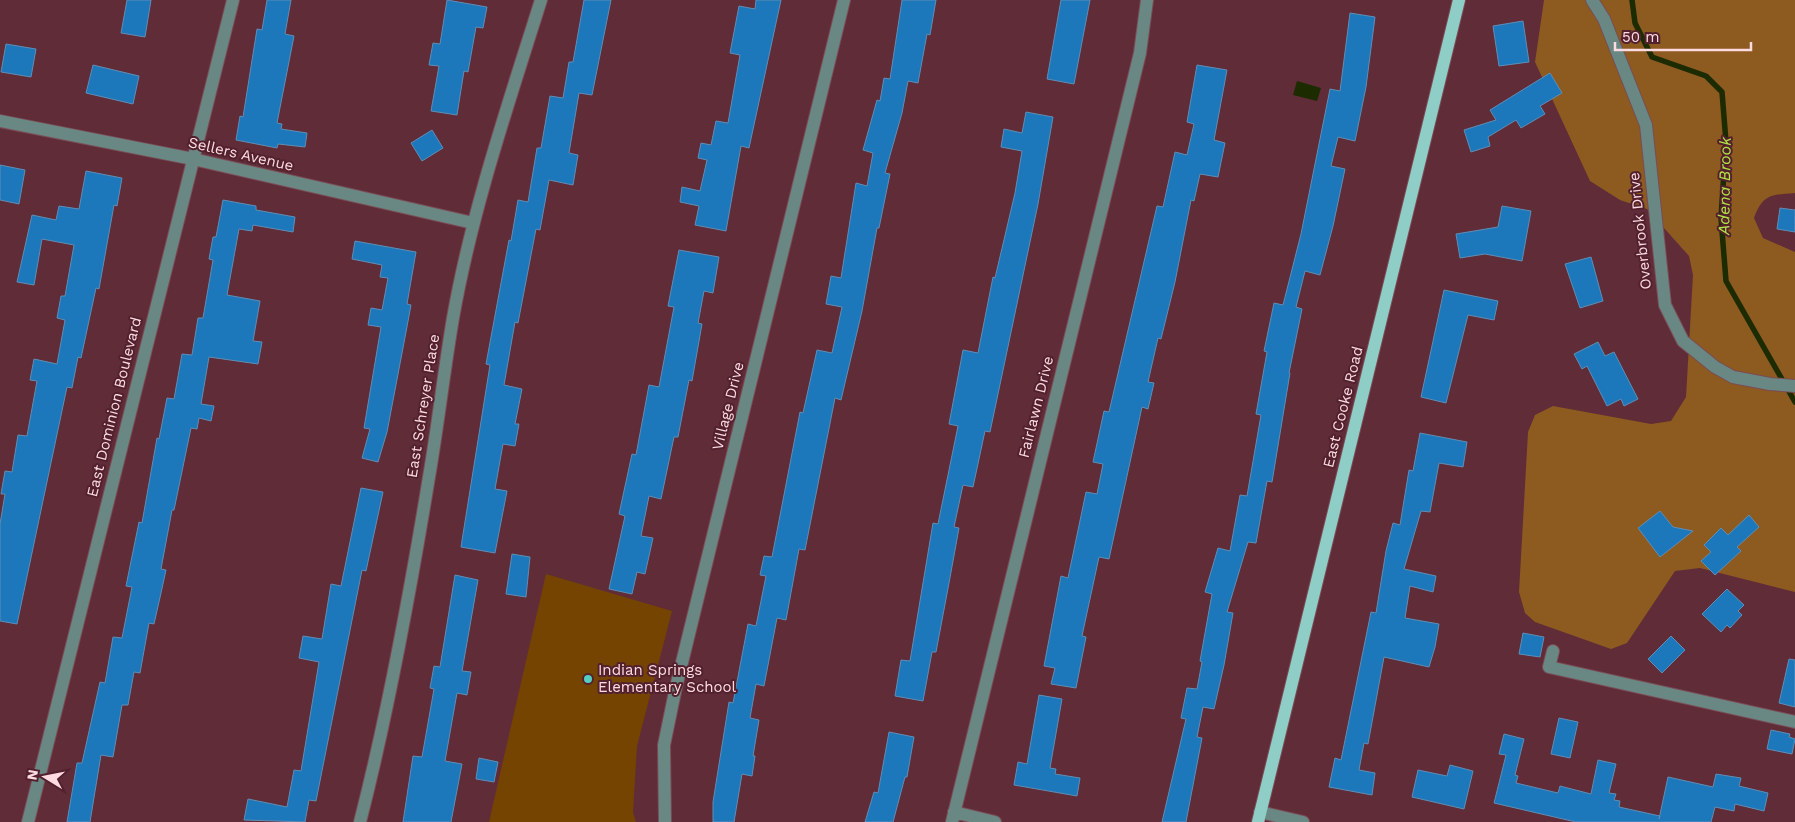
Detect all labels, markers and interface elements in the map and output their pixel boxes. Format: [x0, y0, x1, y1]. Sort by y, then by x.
scale bar [1615, 20, 1751, 52]
text: 50 m [1622, 28, 1659, 46]
street label: Sellers Avenue [187, 133, 295, 175]
water label: Adena Brook [1714, 136, 1735, 236]
street label: Overbrook Drive [1625, 172, 1655, 290]
street label: East Dominion Boulevard [83, 315, 145, 499]
street label: East Schreyer Place [403, 333, 443, 479]
street label: East Cooke Road [1319, 345, 1367, 469]
street label: Fairlawn Drive [1015, 354, 1057, 460]
street label: Village Drive [708, 360, 748, 452]
place label: Indian Springs Elementary School [598, 661, 737, 696]
marker: Indian Springs Elementary School [582, 673, 594, 685]
north arrow [20, 752, 70, 802]
text: N [23, 768, 41, 781]

